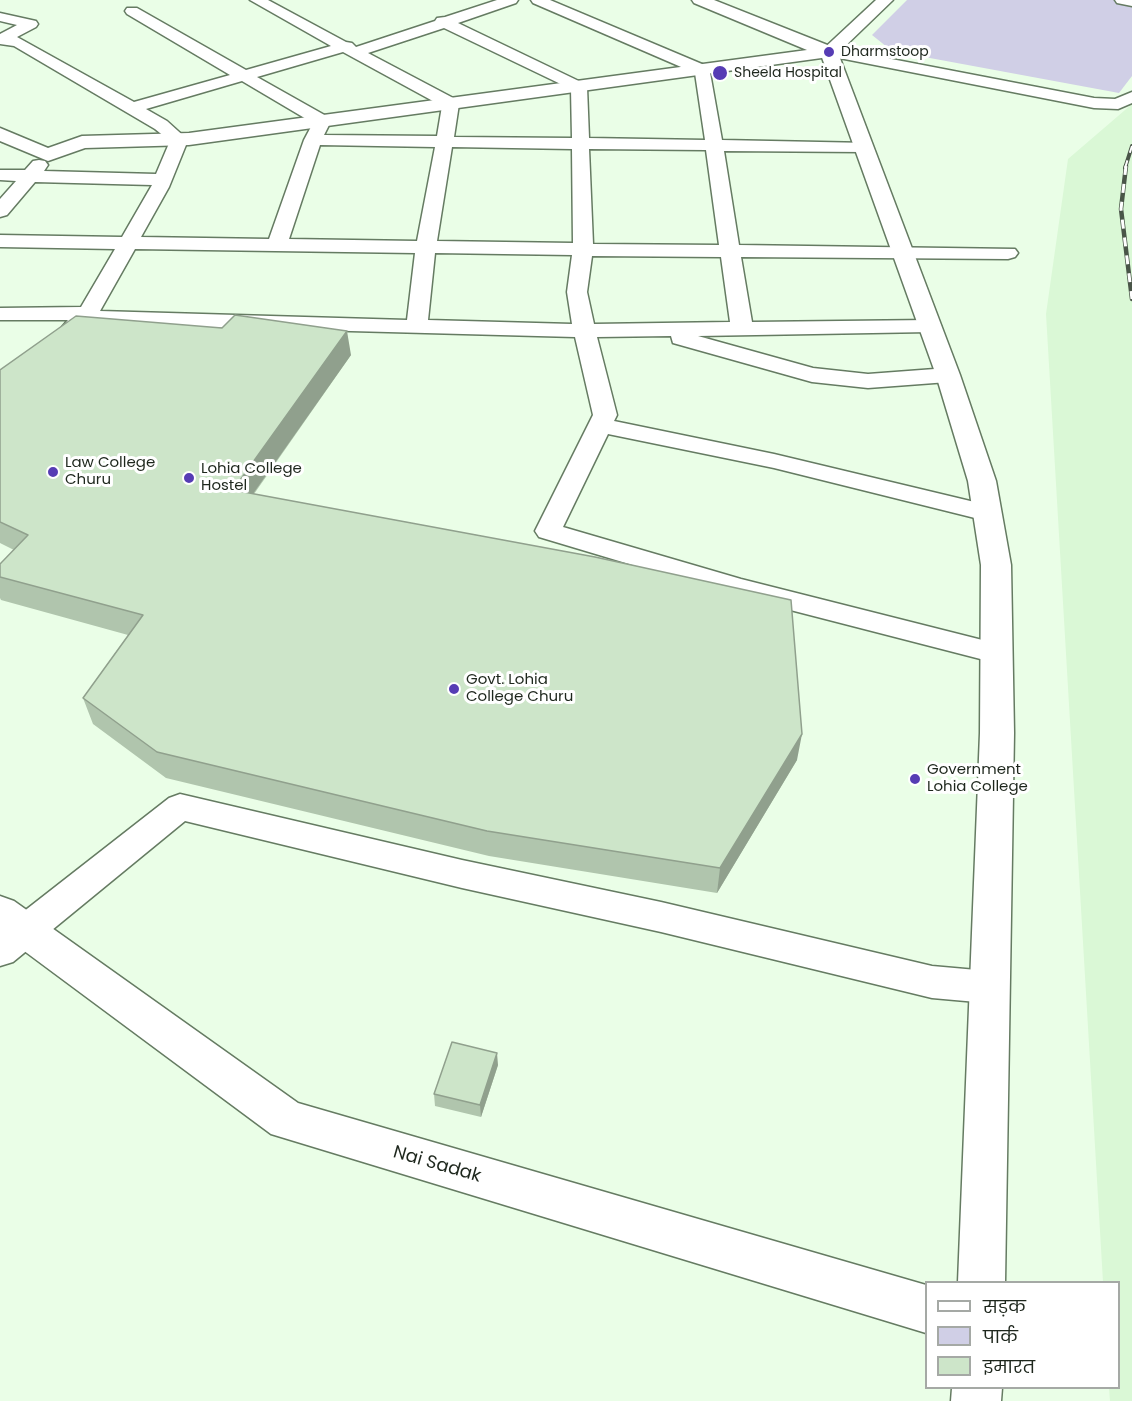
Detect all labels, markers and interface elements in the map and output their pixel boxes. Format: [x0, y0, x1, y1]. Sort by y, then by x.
place label: Dharmstoop [841, 44, 929, 60]
marker: Dharmstoop [822, 45, 836, 59]
marker: Sheela Hospital [711, 64, 729, 82]
place label: Sheela Hospital [734, 65, 842, 81]
place label: Law College Churu [65, 454, 155, 489]
place label: Lohia College Hostel [201, 460, 302, 495]
marker: Law College Churu [46, 465, 60, 479]
marker: Lohia College Hostel [182, 471, 196, 485]
place label: Govt. Lohia College Churu [466, 671, 573, 706]
marker: Govt. Lohia College Churu [447, 682, 461, 696]
place label: Government Lohia College [927, 761, 1028, 796]
marker: Government Lohia College [908, 772, 922, 786]
street label: Nai Sadak [391, 1142, 483, 1188]
legend [925, 1281, 1120, 1389]
text: सड़क [983, 1294, 1026, 1319]
text: पार्क [983, 1324, 1018, 1349]
text: इमारत [983, 1354, 1035, 1379]

